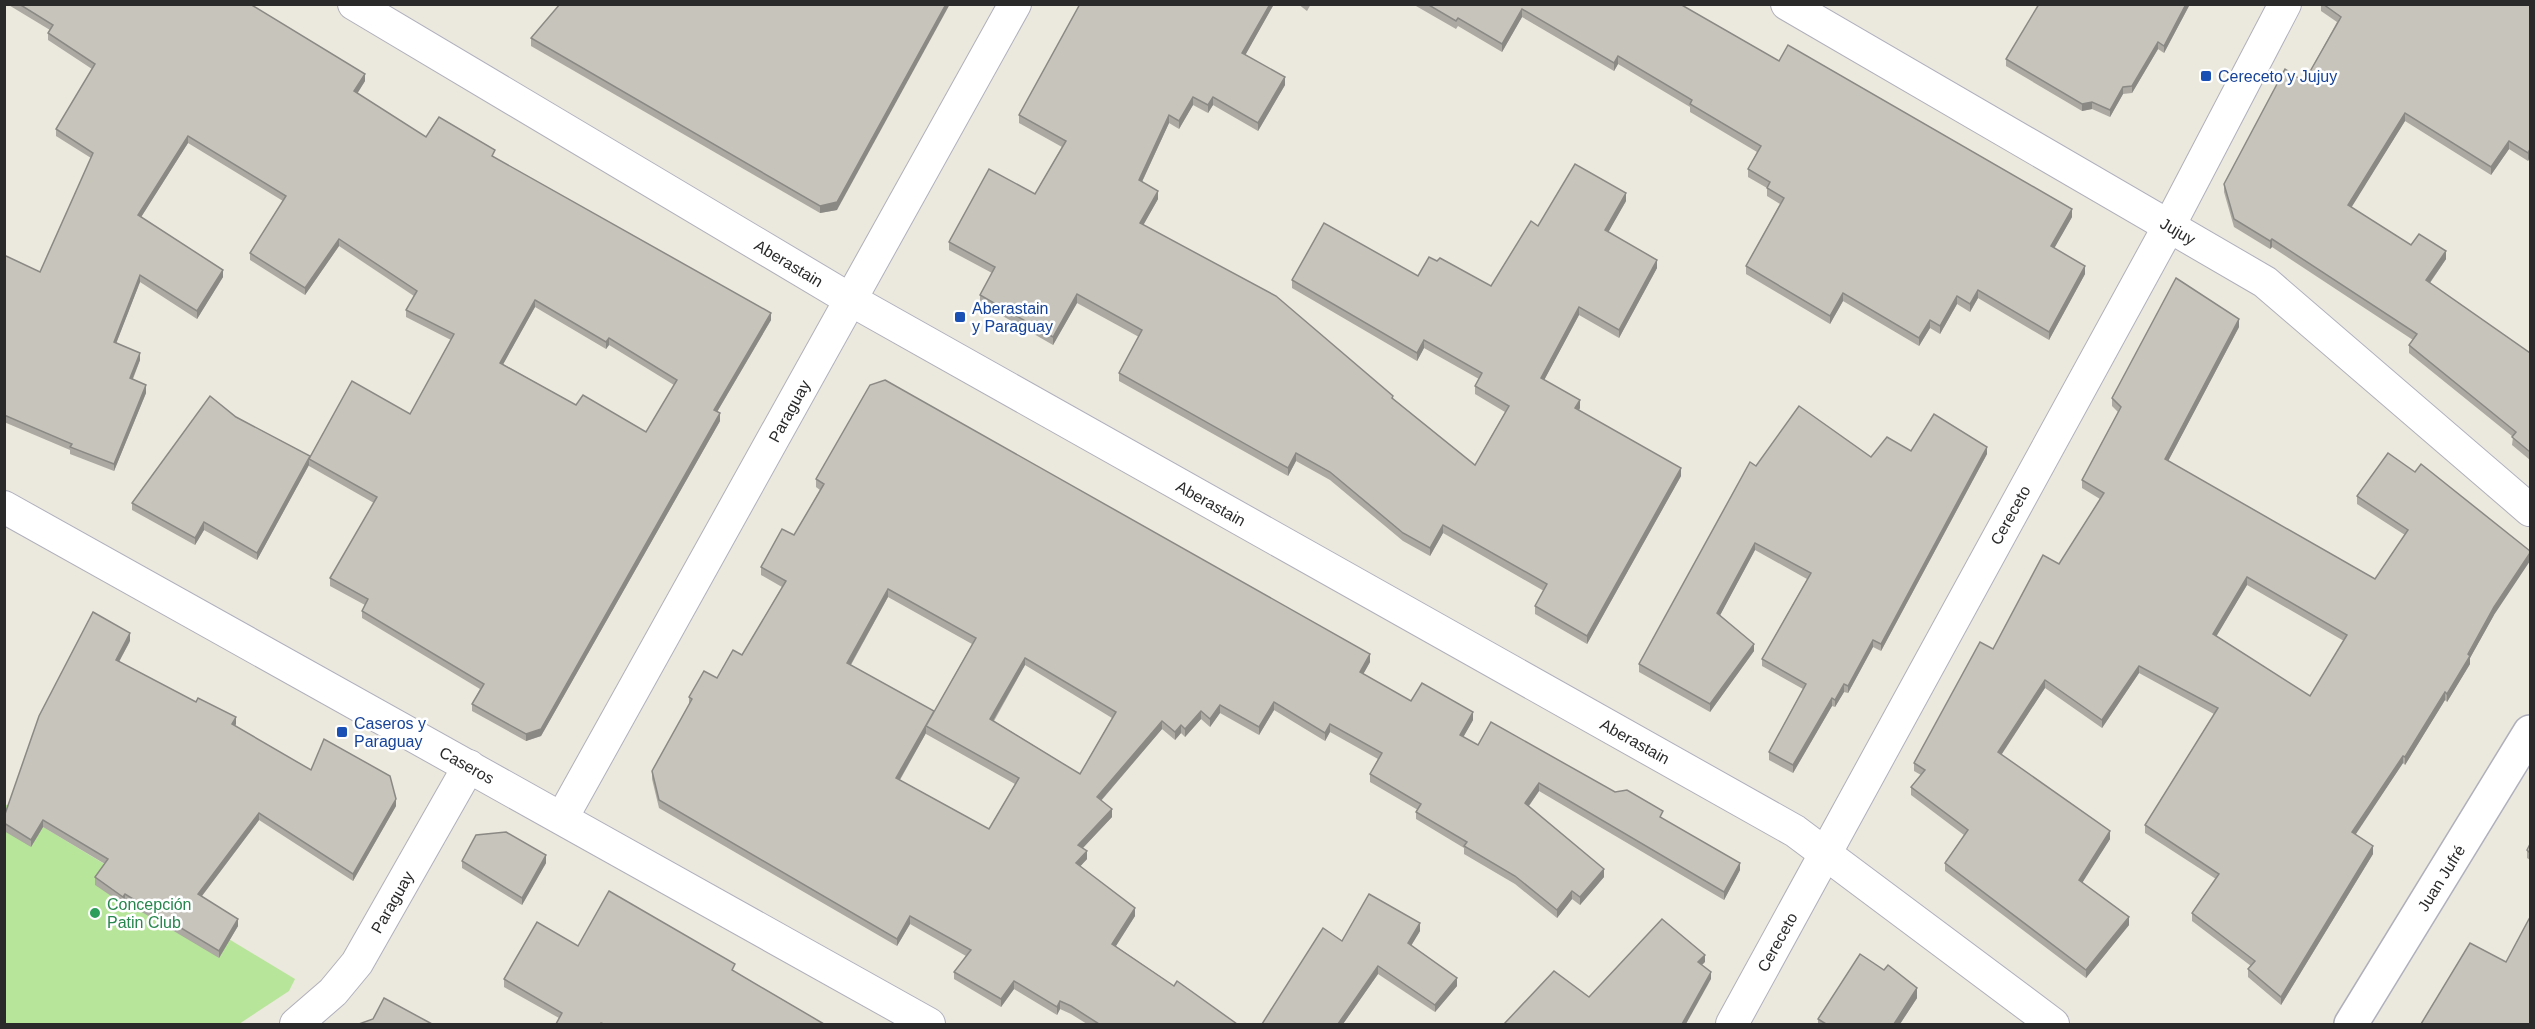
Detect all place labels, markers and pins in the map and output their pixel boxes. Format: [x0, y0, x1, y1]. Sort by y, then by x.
place label: Cereceto y Jujuy [2218, 68, 2337, 85]
marker: Cereceto y Jujuy [2199, 69, 2213, 83]
place label: Aberastain y Paraguay [972, 300, 1053, 335]
marker: Aberastain y Paraguay [953, 310, 967, 324]
place label: Caseros y Paraguay [354, 715, 426, 750]
marker: Caseros y Paraguay [335, 725, 349, 739]
place label: Concepción Patin Club [107, 896, 192, 931]
marker: Concepción Patin Club [88, 906, 102, 920]

